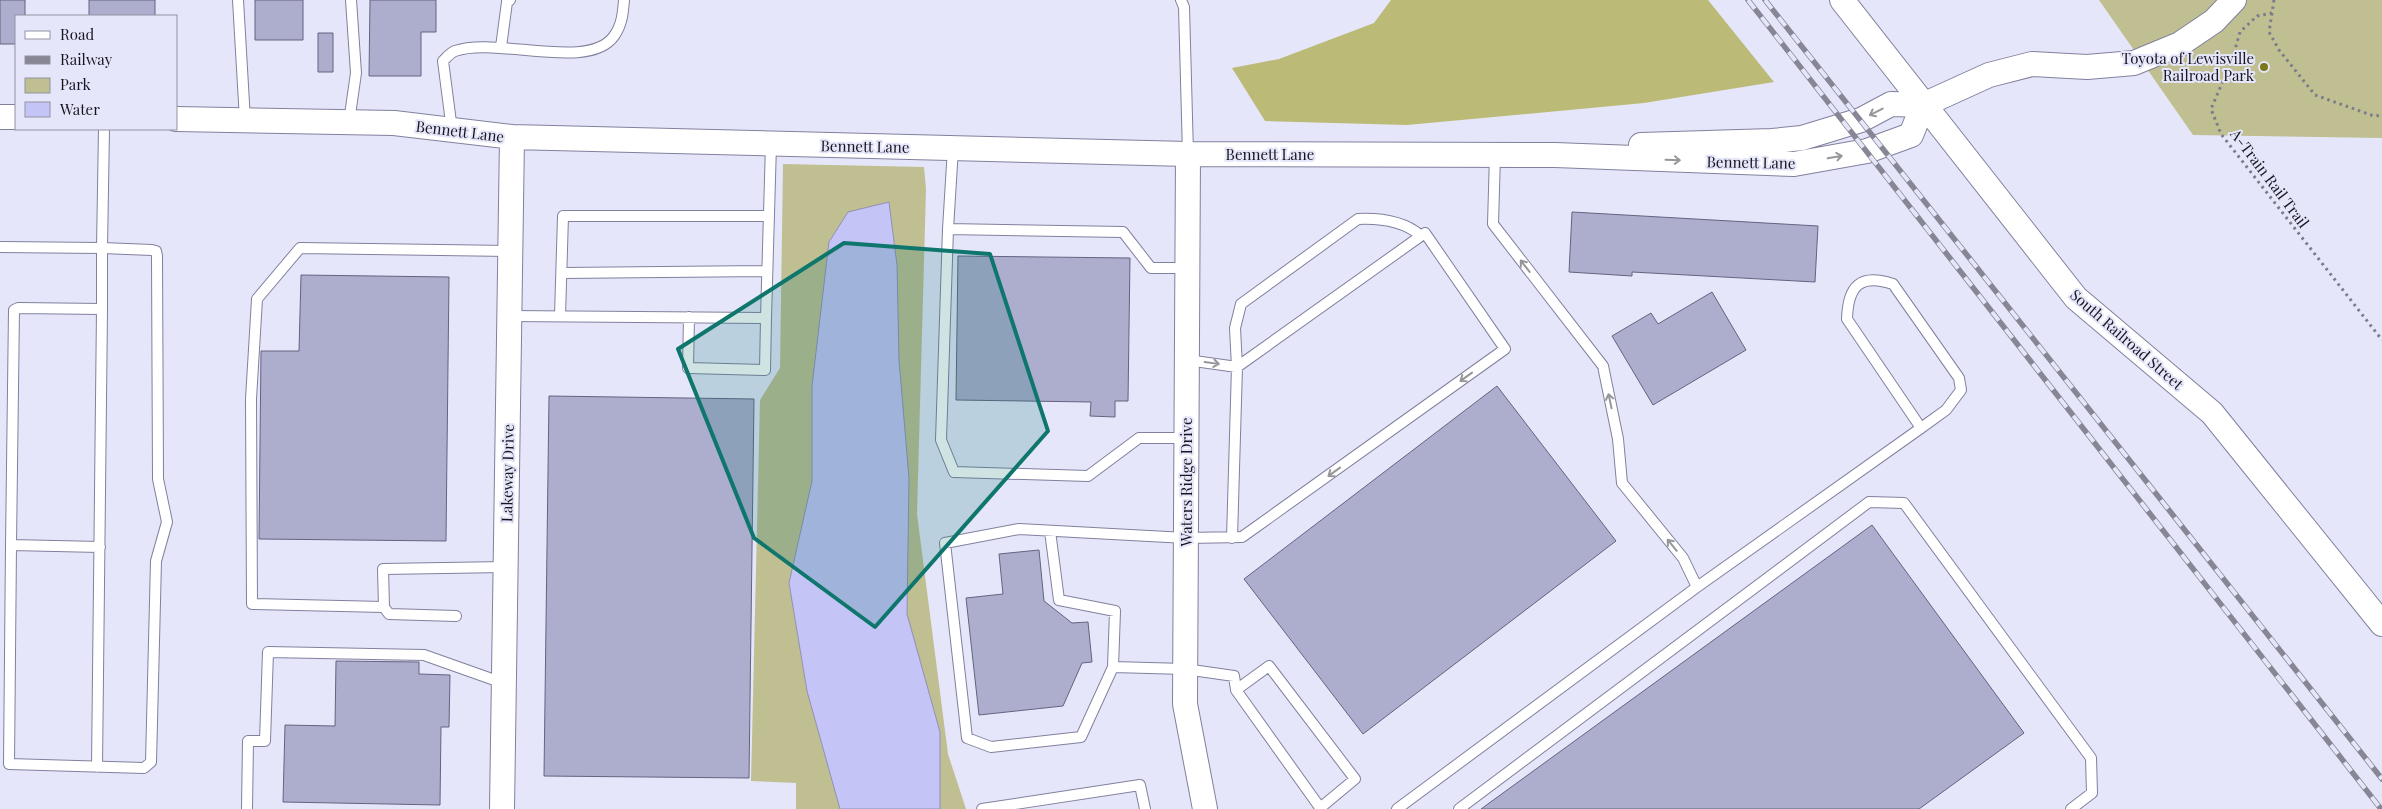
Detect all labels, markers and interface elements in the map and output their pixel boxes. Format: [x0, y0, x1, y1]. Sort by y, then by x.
legend [15, 15, 178, 130]
text: Road [60, 24, 94, 44]
place label: Toyota of Lewisville Railroad Park [2122, 48, 2255, 85]
text: Railway [60, 49, 113, 69]
marker: Toyota of Lewisville Railroad Park [2258, 61, 2270, 73]
text: Park [60, 74, 92, 94]
text: Water [59, 99, 100, 119]
one-way arrow [1869, 108, 1884, 117]
street label: Bennett Lane [415, 116, 505, 146]
street label: A-Train Rail Trail [2226, 124, 2314, 231]
street label: Bennett Lane [820, 135, 910, 157]
street label: Bennett Lane [1226, 144, 1314, 164]
street label: Bennett Lane [1706, 151, 1796, 173]
one-way arrow [1827, 152, 1843, 162]
one-way arrow [1665, 155, 1681, 164]
one-way arrow [1520, 260, 1531, 273]
street label: South Railroad Street [2066, 284, 2188, 394]
one-way arrow [1204, 358, 1220, 368]
one-way arrow [1459, 372, 1473, 382]
one-way arrow [1605, 393, 1614, 409]
street label: Waters Ridge Drive [1176, 418, 1196, 547]
street label: Lakeway Drive [496, 424, 518, 522]
one-way arrow [1327, 467, 1341, 477]
one-way arrow [1667, 539, 1678, 552]

